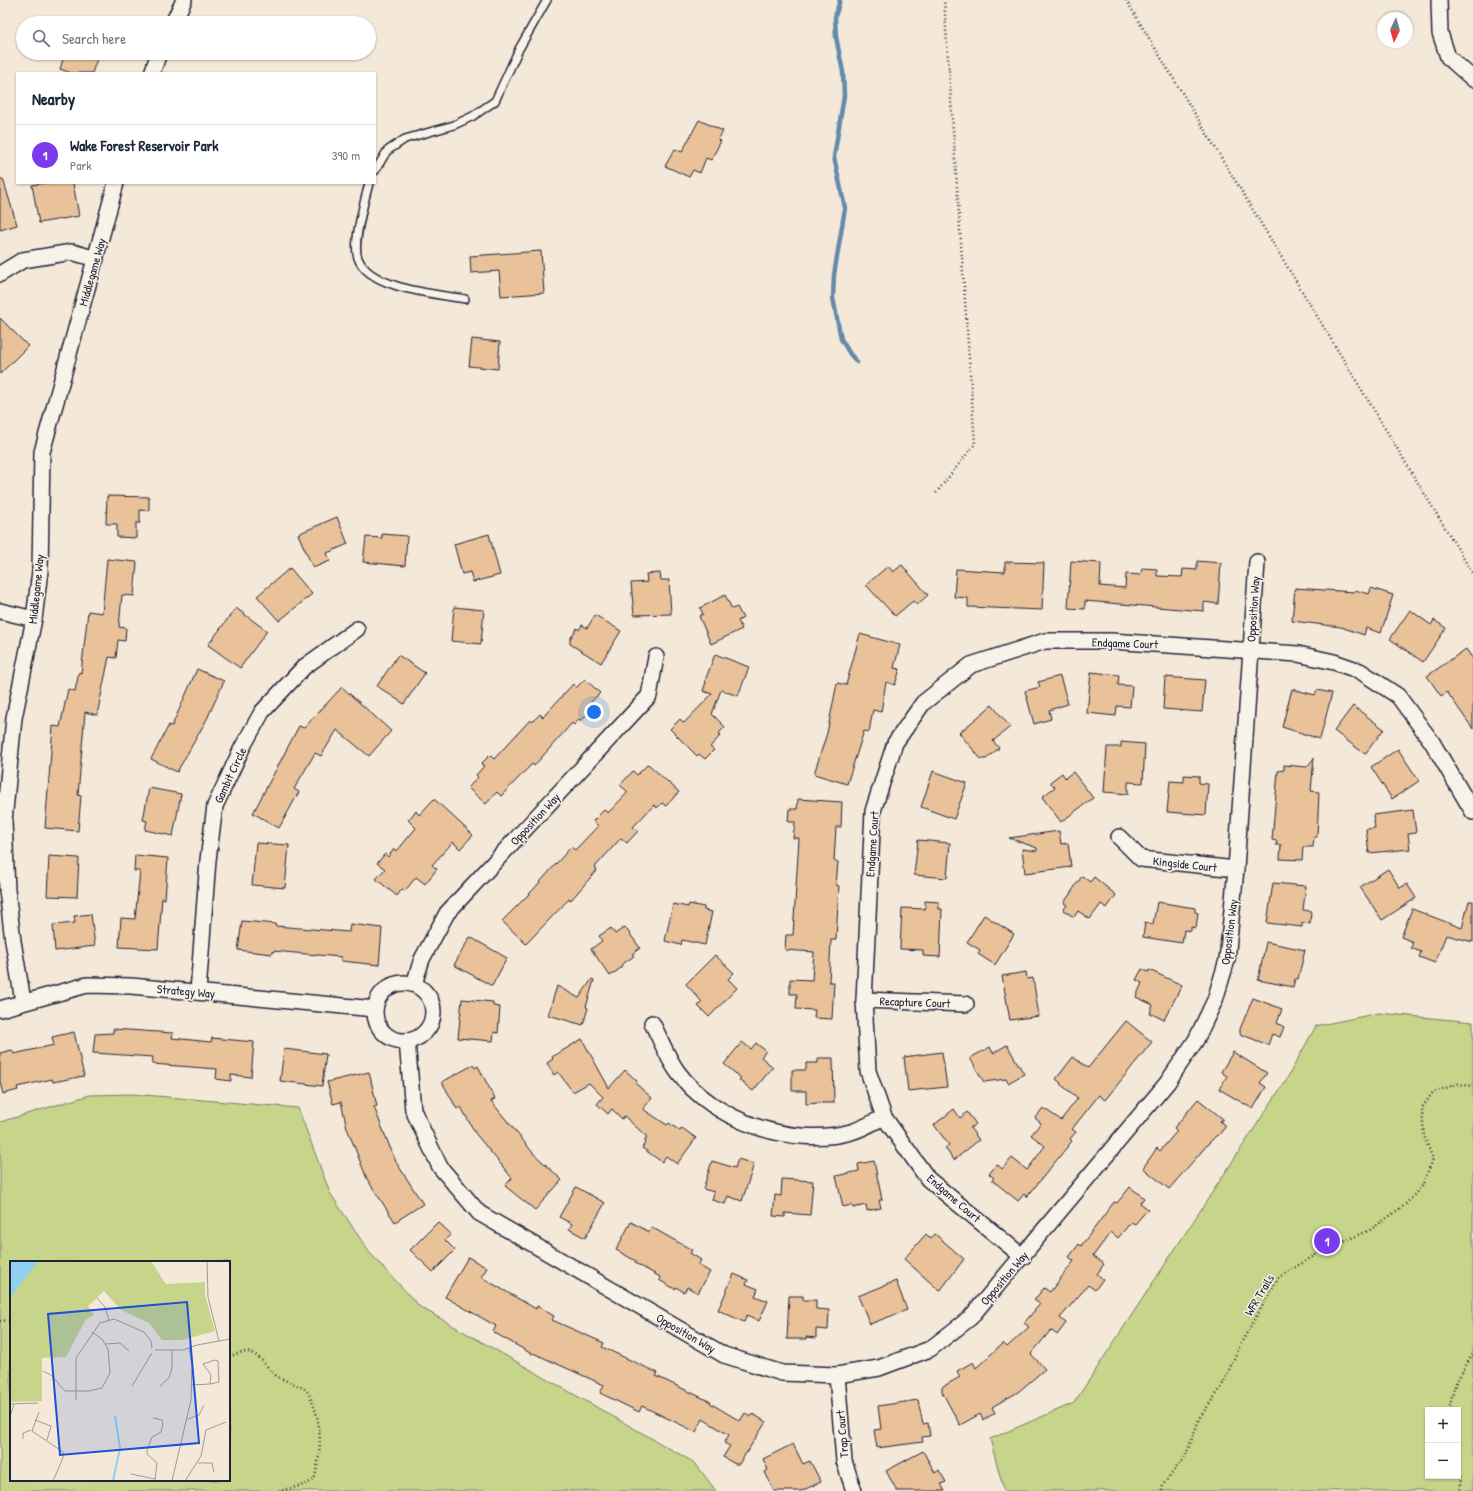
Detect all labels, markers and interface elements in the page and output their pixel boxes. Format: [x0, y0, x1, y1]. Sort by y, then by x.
north arrow [1377, 12, 1413, 48]
search box [16, 16, 376, 60]
icon: search [30, 27, 52, 49]
text: Search here [62, 28, 126, 49]
text: Nearby [32, 87, 75, 110]
text: Wake Forest Reservoir Park [70, 135, 219, 156]
text: 1 [43, 146, 47, 164]
text: 390 m [332, 146, 360, 164]
text: Park [70, 156, 92, 174]
street label: Middlegame Way [74, 236, 110, 308]
street label: Middlegame Way [24, 553, 48, 625]
street label: Opposition Way [1242, 575, 1264, 643]
street label: Endgame Court [1092, 633, 1159, 653]
your location [584, 702, 604, 722]
street label: Gambit Circle [210, 744, 250, 806]
street label: Opposition Way [506, 789, 564, 849]
street label: Endgame Court [861, 810, 883, 878]
street label: Kingside Court [1152, 852, 1219, 876]
street label: Opposition Way [1217, 898, 1241, 966]
street label: Strategy Way [156, 980, 216, 1002]
street label: Recapture Court [879, 992, 952, 1012]
street label: Endgame Court [923, 1170, 985, 1227]
pin: 1 [1314, 1226, 1340, 1256]
street label: Opposition Way [976, 1247, 1032, 1309]
inset map [10, 1261, 230, 1481]
street label: WFR Trails [1240, 1271, 1278, 1319]
street label: Opposition Way [653, 1309, 719, 1357]
map controls [1425, 1407, 1461, 1479]
button: + [1425, 1407, 1461, 1443]
street label: Trap Court [831, 1409, 853, 1459]
button: − [1425, 1443, 1461, 1479]

